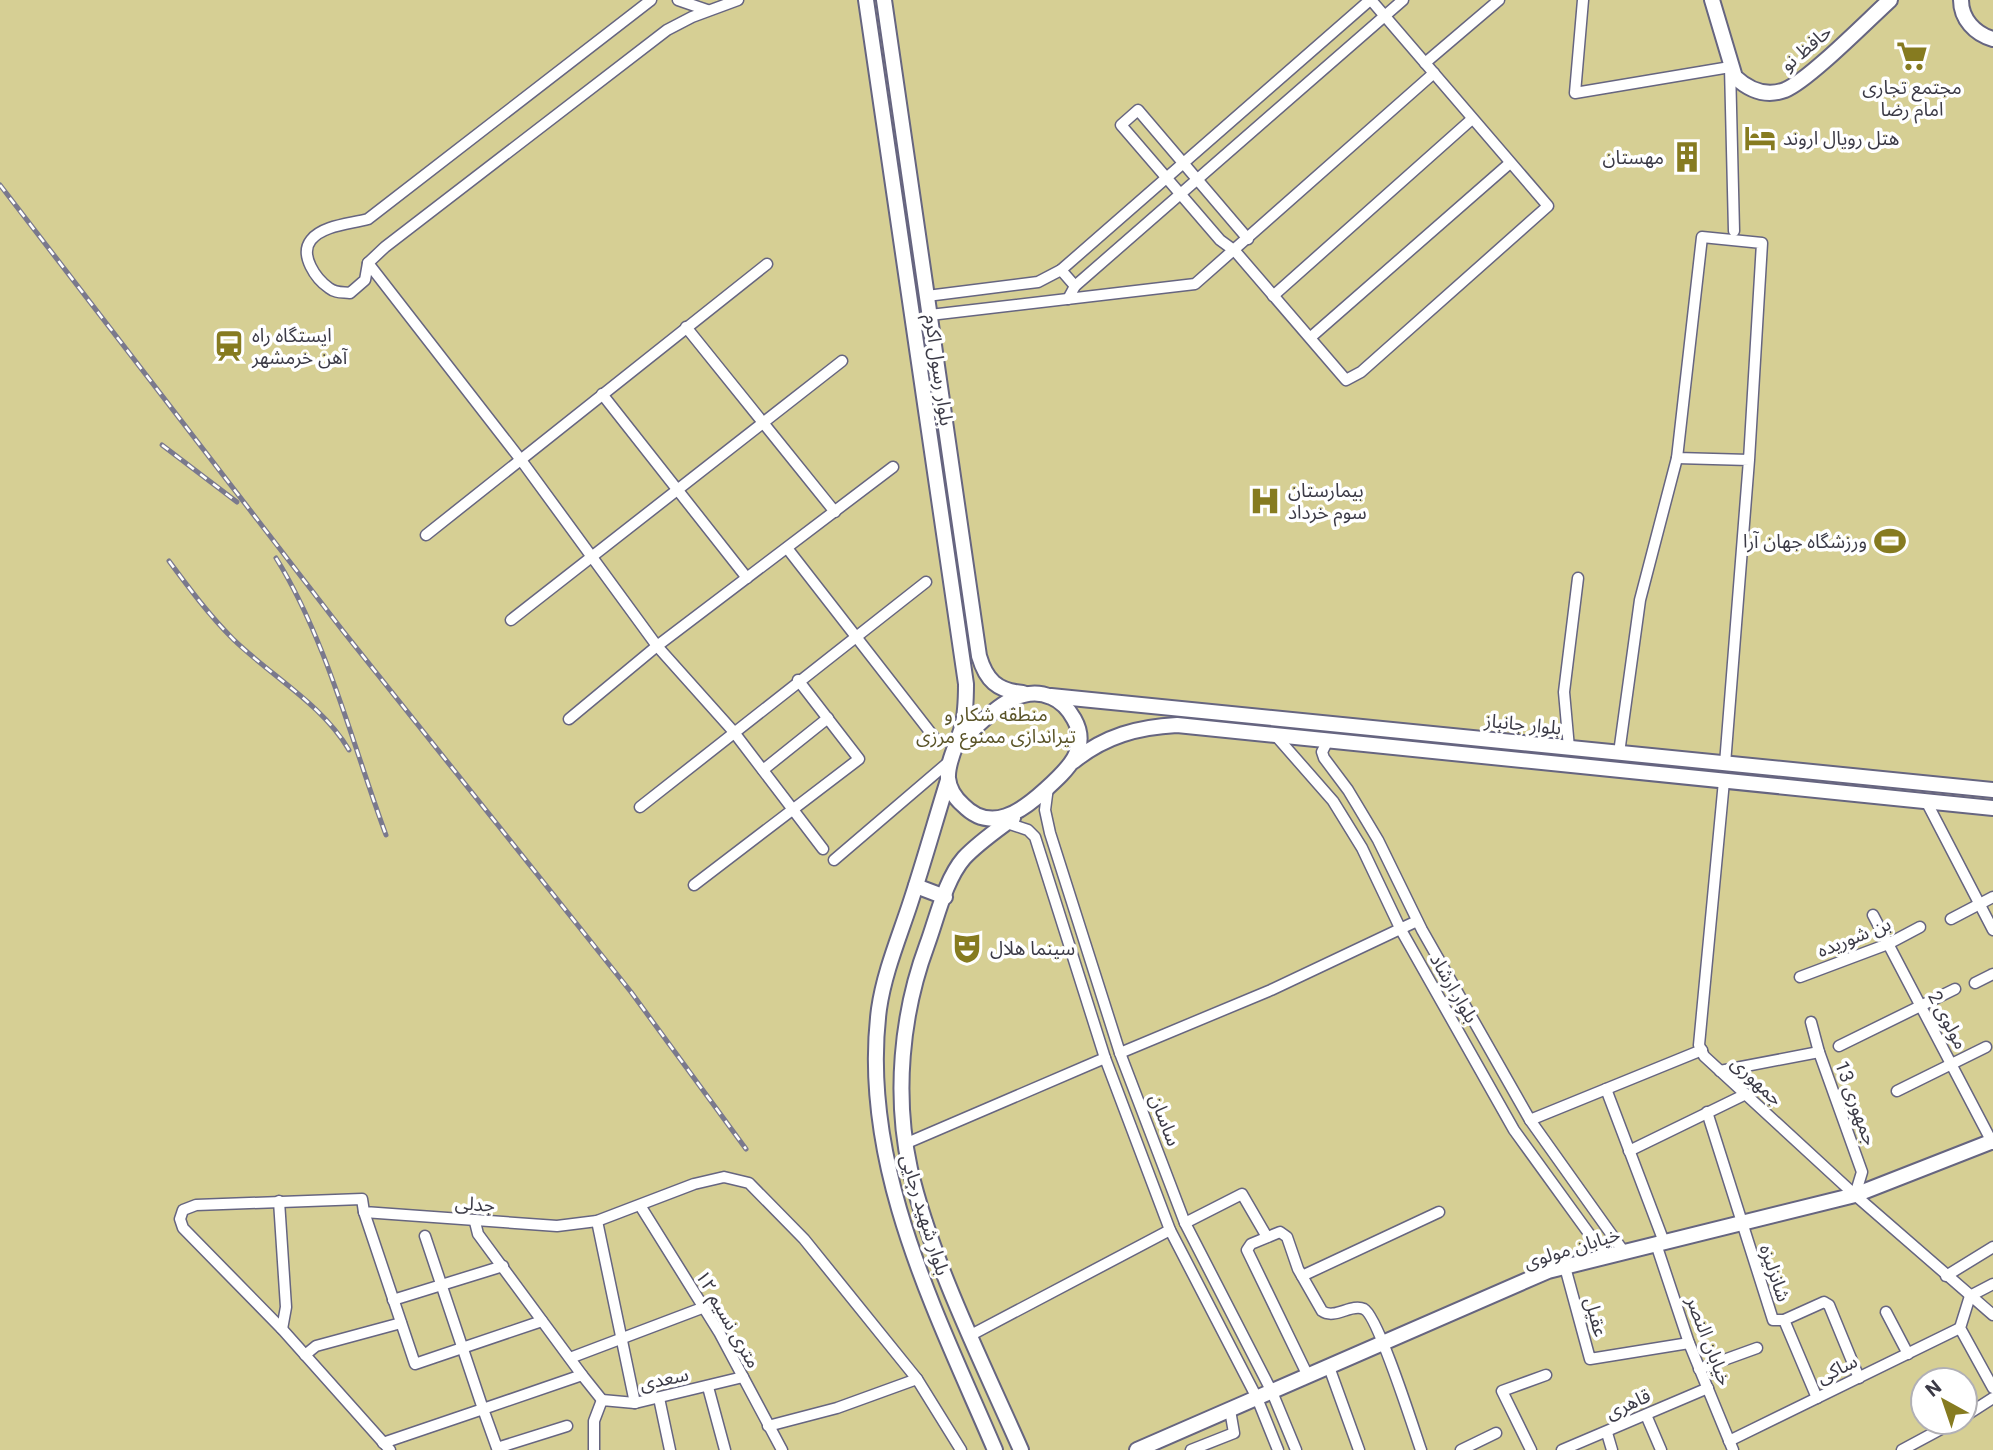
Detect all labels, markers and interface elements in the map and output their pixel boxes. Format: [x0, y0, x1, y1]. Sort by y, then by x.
street label: حافظ نو [1776, 20, 1836, 76]
supermarket icon: مجتمع تجاری امام رضا [1895, 39, 1929, 73]
place label: مجتمع تجاری امام رضا [1862, 76, 1962, 124]
hotel icon: هتل رویال اروند [1743, 121, 1777, 155]
place label: هتل رویال اروند [1783, 127, 1899, 150]
building icon: مهستان [1670, 140, 1704, 174]
place label: مهستان [1603, 146, 1664, 169]
street label: بلوار رسول اکرم [917, 313, 958, 428]
place label: ایستگاه راه آهن خرمشهر [251, 324, 349, 369]
station icon: ایستگاه راه آهن خرمشهر [212, 329, 246, 363]
place label: بیمارستان سوم خرداد [1288, 479, 1367, 527]
hospital icon: بیمارستان سوم خرداد [1248, 484, 1282, 518]
sports icon: ورزشگاه جهان آرا [1873, 524, 1907, 558]
place label: ورزشگاه جهان آرا [1743, 530, 1867, 553]
park label: منطقه شکار و تیراندازی ممنوع مرزی [916, 703, 1076, 750]
street label: بلوار جانباز [1483, 708, 1562, 739]
street label: بن شوریده [1814, 912, 1894, 962]
theatre icon: سینما هلال [950, 931, 984, 965]
place label: سینما هلال [990, 937, 1075, 960]
street label: بلوار ارشاد [1425, 949, 1483, 1027]
street label: مولوی 2 [1923, 987, 1973, 1053]
street label: جمهوری [1726, 1051, 1788, 1111]
street label: جمهوری 13 [1830, 1058, 1882, 1148]
street label: ساسان [1145, 1091, 1185, 1149]
street label: بلوار شهید رجایی [896, 1152, 954, 1278]
street label: جدلی [454, 1191, 496, 1217]
street label: خیابان مولوی [1521, 1222, 1623, 1274]
street label: شانزلیزه [1755, 1241, 1795, 1305]
street label: ۱۲ متری نسیم [688, 1266, 765, 1374]
street label: خیابان النصر [1681, 1292, 1737, 1389]
street label: عقیل [1580, 1295, 1612, 1339]
street label: ساکی [1813, 1349, 1861, 1389]
street label: سعدی [637, 1363, 691, 1395]
north arrow [1909, 1366, 1979, 1436]
text: N [1921, 1375, 1946, 1401]
street label: قاهری [1602, 1384, 1654, 1424]

